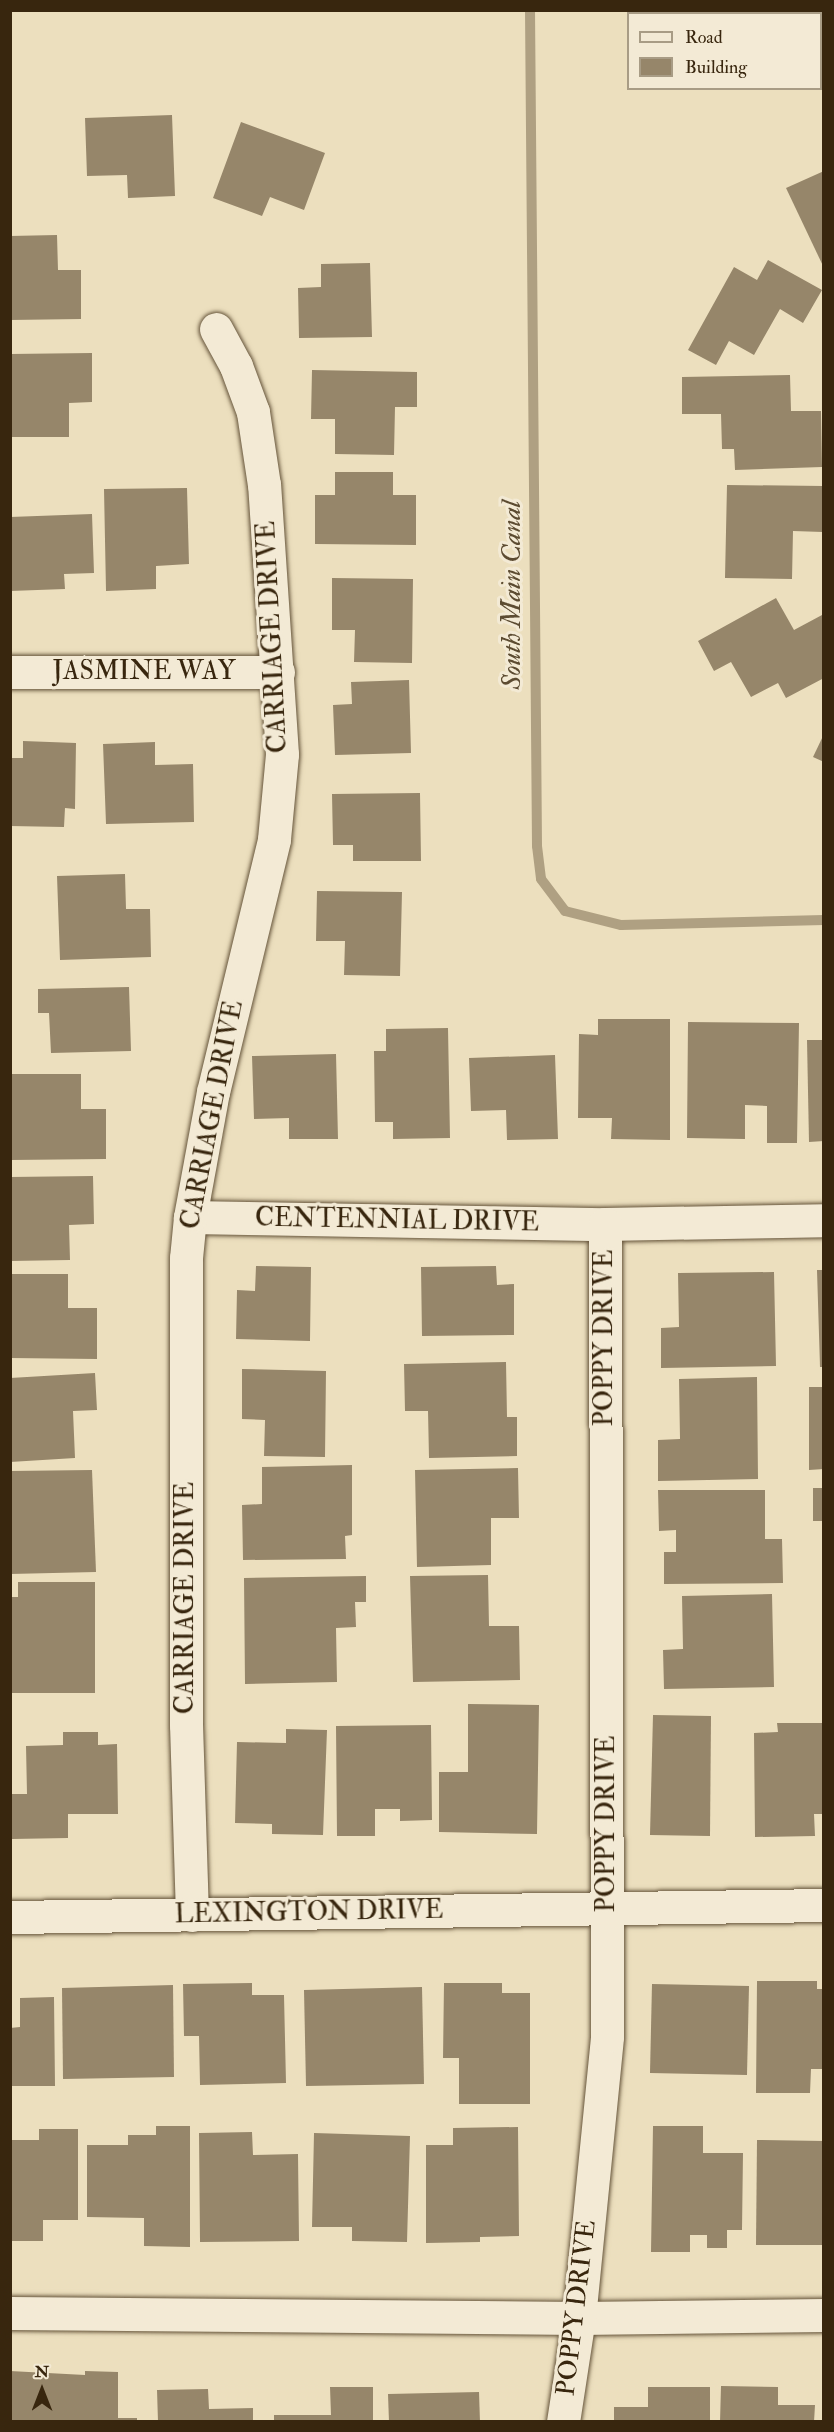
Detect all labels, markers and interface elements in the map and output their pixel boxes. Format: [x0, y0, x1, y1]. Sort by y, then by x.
legend [627, 12, 822, 90]
text: Road [685, 26, 723, 49]
text: Building [685, 56, 747, 79]
water label: South Main Canal [496, 501, 528, 689]
street label: CARRIAGE DRIVE [251, 520, 295, 754]
street label: JASMINE WAY [52, 656, 236, 688]
street label: CARRIAGE DRIVE [176, 998, 250, 1232]
street label: CENTENNIAL DRIVE [255, 1203, 539, 1239]
street label: POPPY DRIVE [589, 1250, 621, 1426]
street label: CARRIAGE DRIVE [170, 1482, 202, 1714]
street label: POPPY DRIVE [591, 1736, 623, 1912]
street label: LEXINGTON DRIVE [174, 1895, 444, 1931]
street label: POPPY DRIVE [551, 2218, 603, 2398]
north arrow [12, 2360, 72, 2420]
text: N [35, 2362, 49, 2382]

